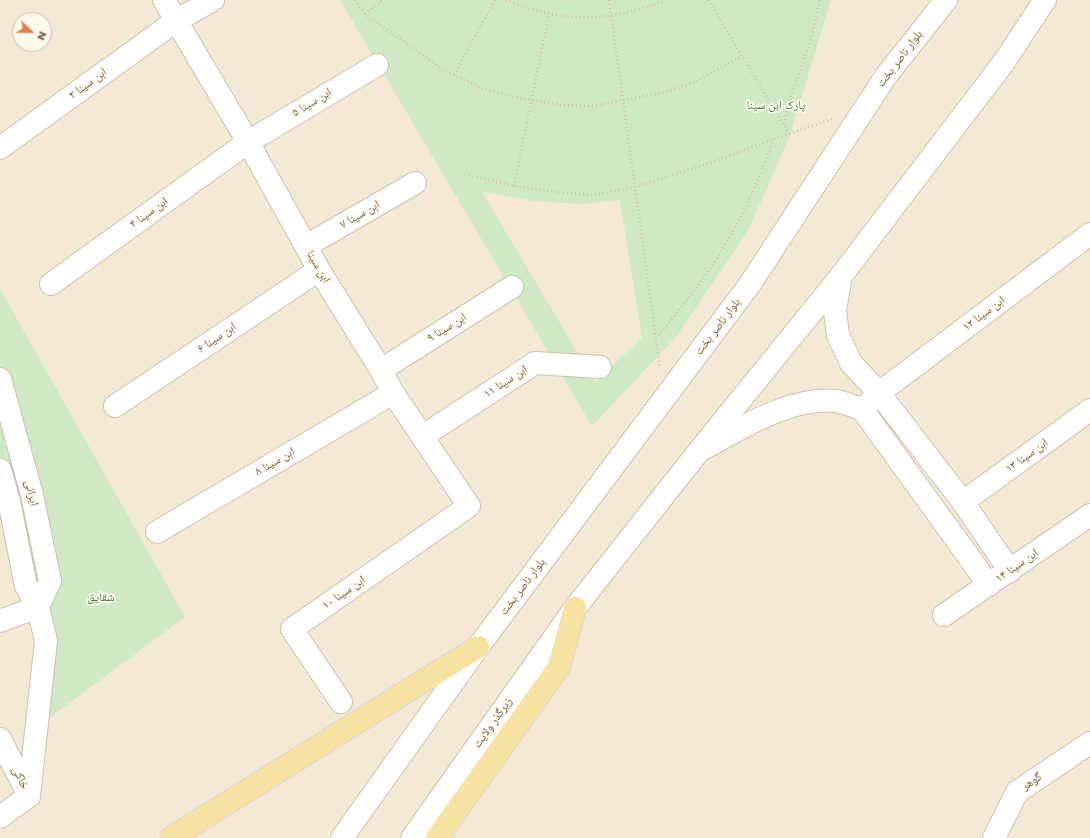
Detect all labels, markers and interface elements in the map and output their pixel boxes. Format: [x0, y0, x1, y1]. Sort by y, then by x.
north arrow [12, 12, 52, 52]
street label: بلوار ناصر بخت [874, 28, 926, 90]
text: N [33, 29, 51, 43]
street label: ابن سینا ۲ [66, 65, 110, 103]
street label: ابن سینا ۵ [290, 86, 334, 120]
park label: پارک ابن سینا [747, 99, 805, 113]
street label: ابن سینا ۴ [127, 194, 171, 232]
street label: ابن سینا ۷ [337, 198, 383, 232]
street label: ابن سینا [303, 248, 333, 286]
street label: ابن سینا ۱۲ [960, 293, 1008, 335]
street label: بلوار ناصر بخت [692, 296, 744, 358]
street label: ابن سینا ۹ [425, 310, 469, 346]
street label: ابن سینا ۶ [195, 320, 239, 356]
street label: ابن سینا ۱۱ [481, 363, 531, 401]
street label: ابن سینا ۱۳ [1003, 436, 1051, 476]
street label: ابن سینا ۸ [252, 445, 298, 479]
street label: ایرانی [21, 479, 41, 507]
street label: ابن سینا ۱۴ [993, 546, 1041, 586]
street label: بلوار ناصر بخت [497, 556, 549, 618]
street label: ابن سینا ۱۰ [320, 573, 368, 613]
park label: شقایق [87, 591, 115, 605]
street label: زیرگذر ولایت [471, 695, 515, 751]
street label: خاکی [8, 764, 32, 792]
street label: گوهر [1019, 770, 1045, 794]

